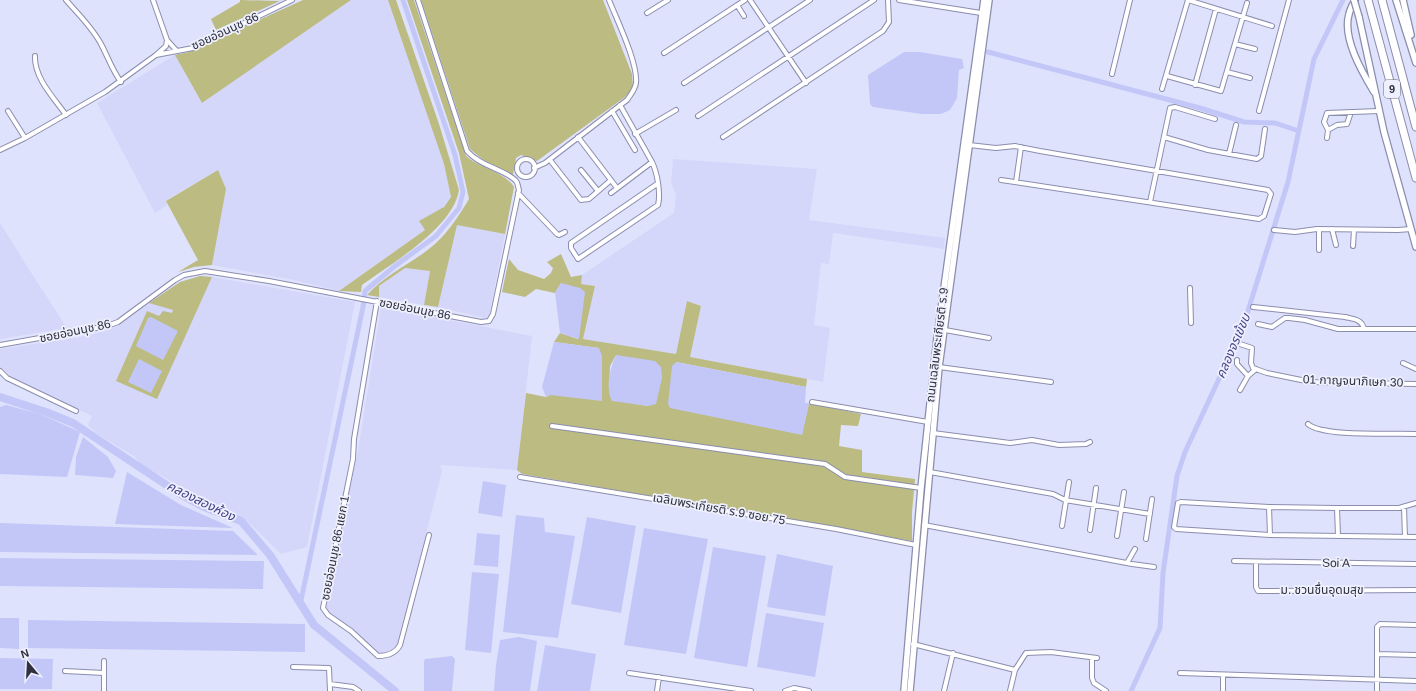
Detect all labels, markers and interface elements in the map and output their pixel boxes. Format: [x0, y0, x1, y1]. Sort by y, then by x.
street label: ซอยอ่อนนุช 86 [189, 9, 261, 53]
road number: 9 [1384, 80, 1400, 98]
street label: ถนนเฉลิมพระเกียรติ ร.9 [923, 286, 951, 403]
street label: ซอยอ่อนนุช 86 [378, 295, 452, 323]
water label: คลองจรเข้ขบ [1213, 310, 1254, 381]
street label: ซอยอ่อนนุช 86 [38, 317, 112, 345]
street label: 01 กาญจนาภิเษก 30 [1303, 372, 1404, 390]
water label: คลองสองห้อง [165, 478, 238, 524]
street label: เฉลิมพระเกียรติ ร.9 ซอย 75 [652, 490, 787, 528]
street label: ซอยอ่อนนุช 86 แยก 1 [318, 494, 352, 602]
street label: Soi A [1322, 556, 1350, 570]
street label: ม. ชวนชื่นอุดมสุข [1281, 581, 1363, 597]
north arrow [8, 643, 48, 683]
text: N [19, 647, 31, 660]

